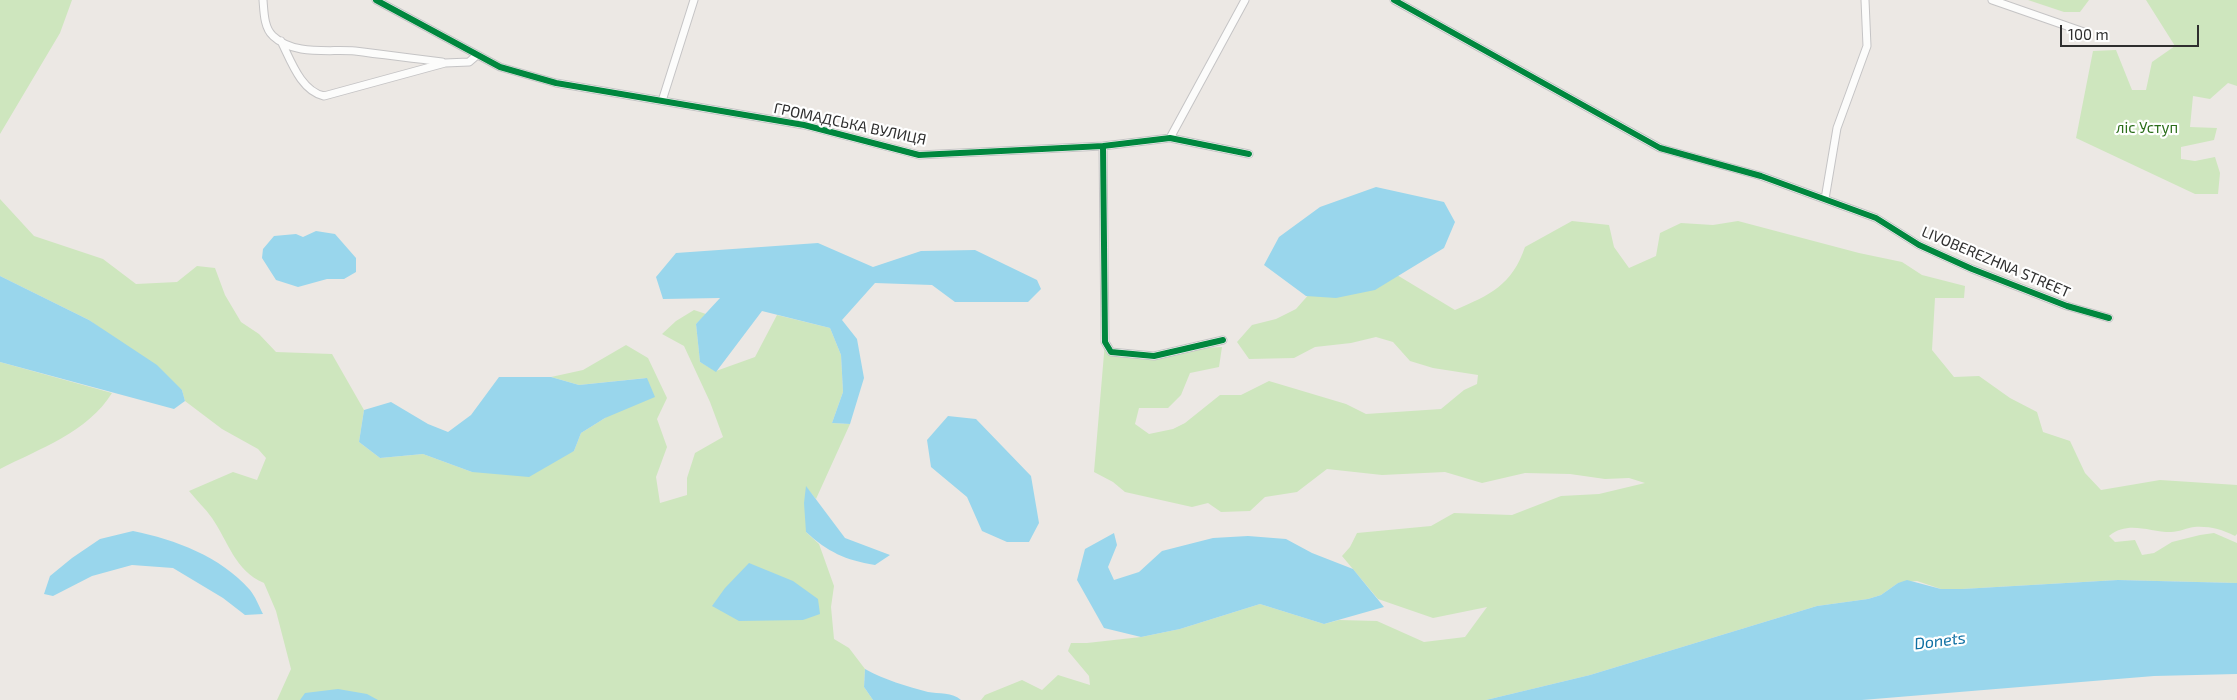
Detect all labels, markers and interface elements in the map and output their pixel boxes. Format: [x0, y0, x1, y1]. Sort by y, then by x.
scale bar [2062, 15, 2201, 47]
text: 100 m [2068, 25, 2109, 43]
street label: ГРОМАДСЬКА ВУЛИЦЯ [772, 99, 928, 149]
park label: ліс Уступ [2116, 119, 2178, 137]
street label: LIVOBEREZHNA STREET [1919, 223, 2073, 301]
water label: Donets [1913, 628, 1967, 654]

